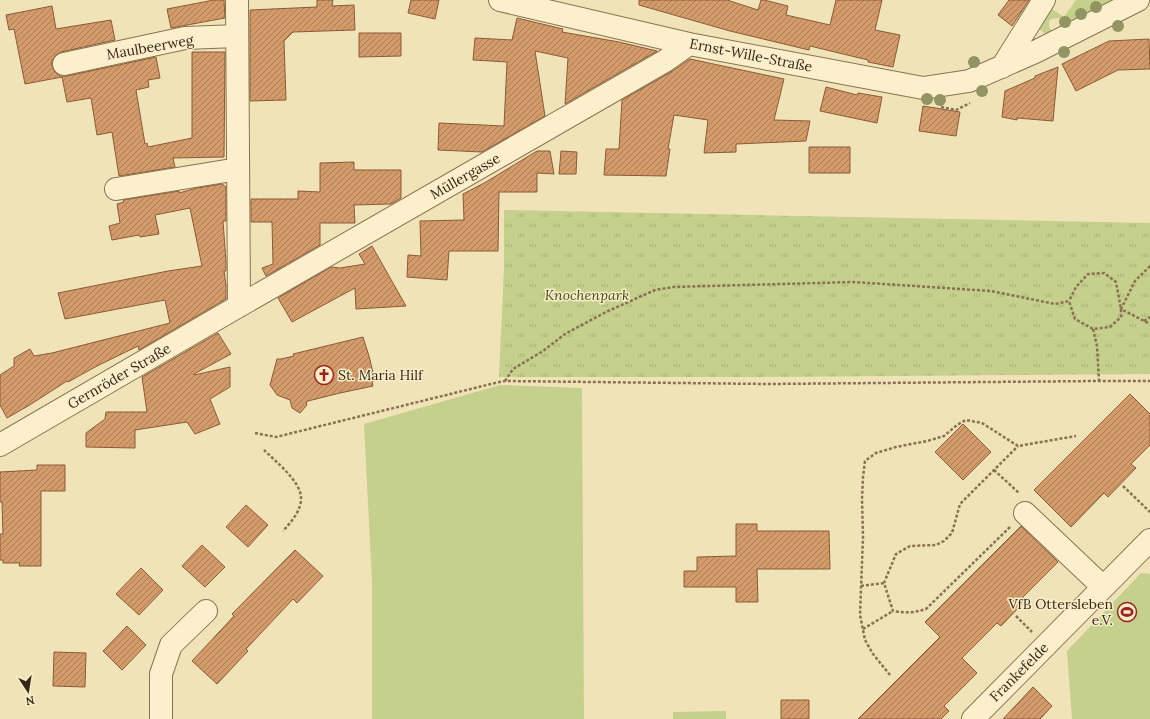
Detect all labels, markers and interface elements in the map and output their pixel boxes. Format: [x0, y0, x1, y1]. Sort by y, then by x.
street label: Maulbeerweg [105, 30, 195, 63]
street label: Ernst-Wille-Straße [688, 34, 814, 76]
street label: Müllergasse [427, 149, 504, 203]
park label: Knochenpark [545, 286, 629, 304]
street label: Gernröder Straße [64, 339, 174, 413]
church icon: St. Maria Hilf [313, 364, 335, 386]
place label: St. Maria Hilf [338, 366, 424, 384]
place label: VfB Ottersleben e.V. [1008, 595, 1114, 629]
sports icon: VfB Ottersleben e.V. [1116, 601, 1138, 623]
street label: Frankefelde [986, 638, 1053, 705]
north arrow [8, 671, 48, 711]
text: N [24, 693, 36, 709]

